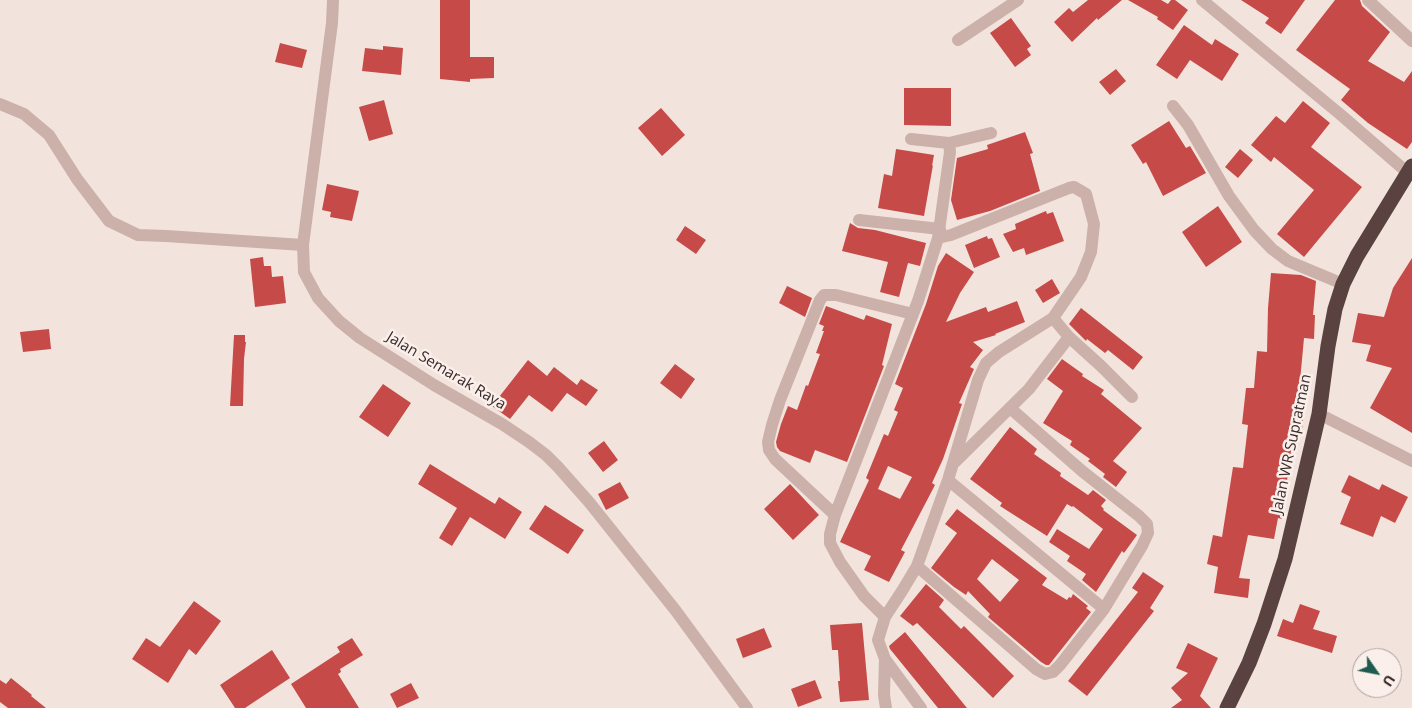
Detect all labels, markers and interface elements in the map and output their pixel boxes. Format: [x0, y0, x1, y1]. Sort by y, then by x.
street label: Jalan Semarak Raya [383, 328, 509, 414]
street label: Jalan WR Supratman [1268, 372, 1316, 516]
north arrow [1352, 648, 1402, 698]
text: U [1378, 671, 1400, 691]

